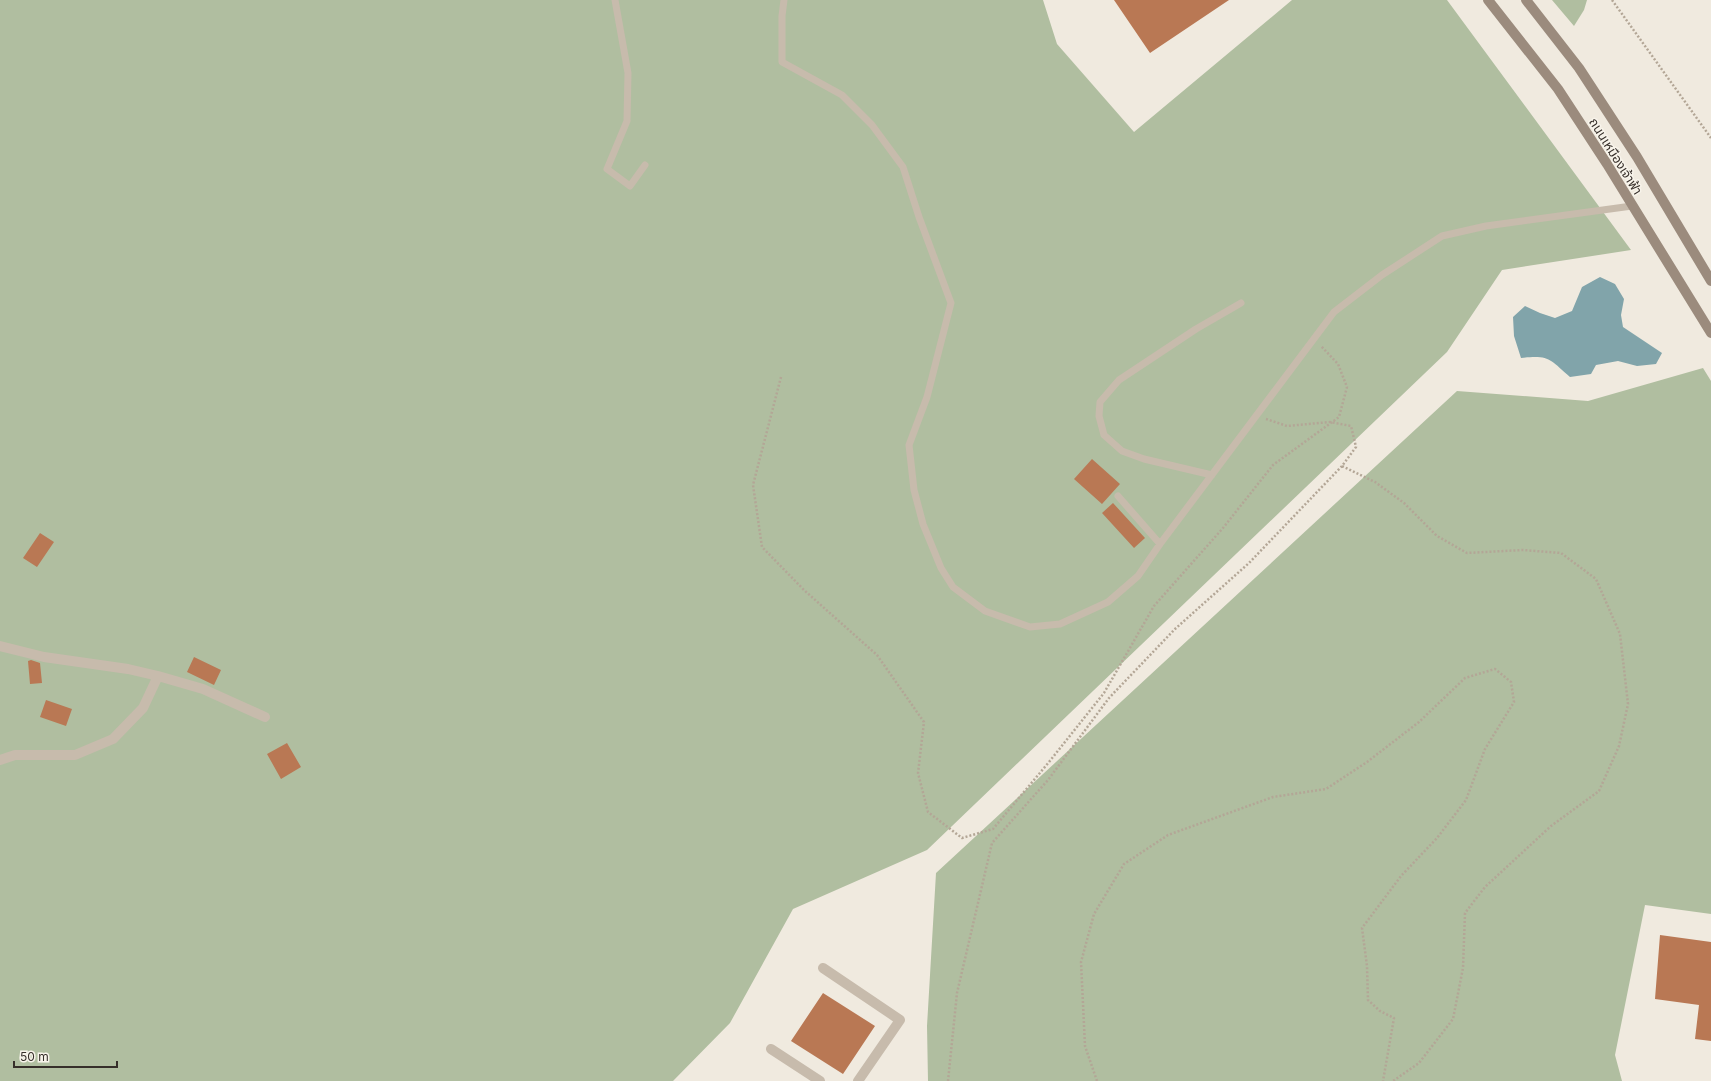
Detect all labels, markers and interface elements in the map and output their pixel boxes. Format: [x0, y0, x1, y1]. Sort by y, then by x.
street label: ถนนเหมืองเจ้าฟ้า [1586, 115, 1646, 197]
scale bar [14, 1043, 117, 1069]
text: 50 m [20, 1049, 49, 1064]

